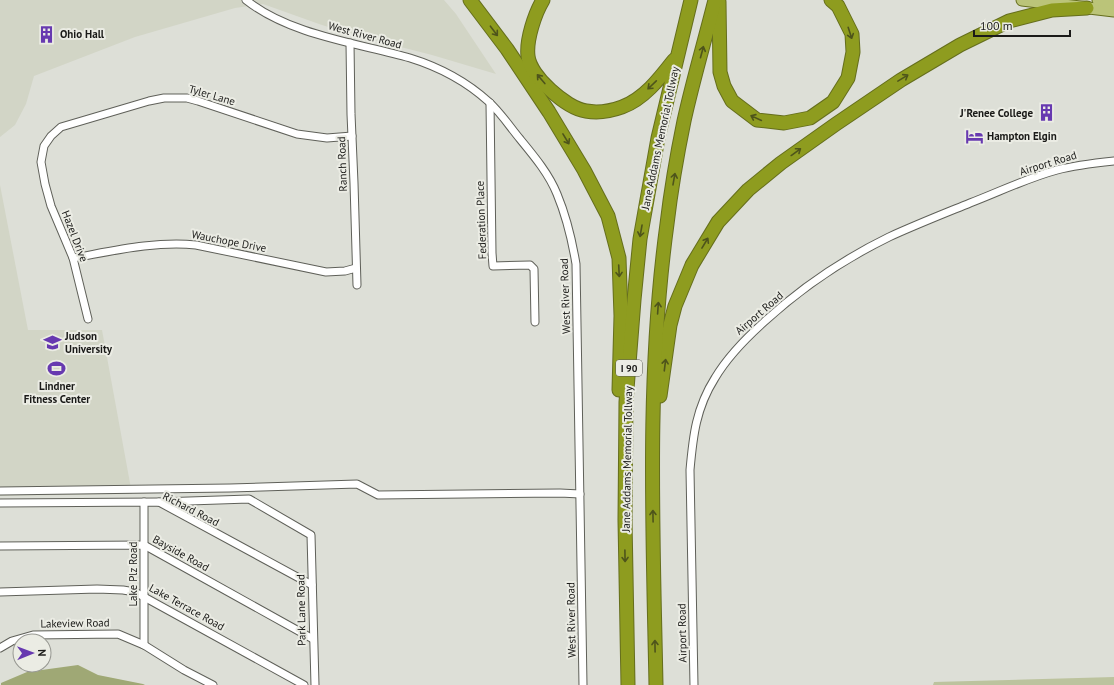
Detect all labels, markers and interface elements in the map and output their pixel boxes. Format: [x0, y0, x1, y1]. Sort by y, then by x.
scale bar [974, 12, 1070, 38]
street label: West River Road [327, 18, 403, 52]
text: 100 m [980, 18, 1013, 33]
building icon: Ohio Hall [37, 24, 57, 44]
one-way arrow [490, 25, 498, 36]
one-way arrow [847, 26, 854, 39]
place label: Ohio Hall [60, 27, 105, 41]
one-way arrow [699, 46, 706, 59]
street label: Jane Addams Memorial Tollway [638, 64, 682, 212]
one-way arrow [537, 73, 546, 84]
one-way arrow [897, 74, 909, 82]
one-way arrow [647, 81, 657, 90]
street label: Tyler Lane [187, 82, 237, 108]
building icon: J'Renee College [1036, 103, 1056, 123]
place label: J'Renee College [959, 106, 1033, 120]
one-way arrow [750, 114, 762, 121]
hotel icon: Hampton Elgin [964, 126, 984, 146]
place label: Hampton Elgin [987, 129, 1057, 143]
one-way arrow [562, 133, 570, 145]
street label: Ranch Road [334, 136, 350, 192]
one-way arrow [791, 148, 802, 156]
street label: Airport Road [1018, 148, 1078, 178]
one-way arrow [670, 173, 678, 186]
street label: Federation Place [473, 180, 489, 260]
street label: Hazel Drive [59, 208, 91, 264]
one-way arrow [637, 224, 645, 237]
street label: Wauchope Drive [190, 227, 268, 255]
one-way arrow [702, 237, 710, 249]
street label: West River Road [557, 258, 573, 334]
one-way arrow [616, 264, 623, 277]
street label: Airport Road [732, 288, 786, 338]
one-way arrow [655, 302, 662, 315]
place label: Judson University [64, 329, 113, 356]
school or university icon: Judson University [42, 332, 62, 352]
sports icon: Lindner Fitness Center [47, 358, 67, 378]
one-way arrow [661, 359, 669, 372]
road number: I 90 [616, 360, 642, 376]
place label: Lindner Fitness Center [24, 379, 90, 406]
street label: Jane Addams Memorial Tollway [619, 385, 635, 533]
street label: Richard Road [160, 489, 222, 529]
one-way arrow [649, 510, 657, 523]
street label: Bayside Road [150, 532, 212, 574]
street label: Lake Plz Road [126, 542, 140, 606]
one-way arrow [621, 549, 629, 562]
street label: Park Lane Road [293, 574, 309, 646]
street label: Lake Terrace Road [147, 581, 227, 634]
street label: West River Road [563, 582, 579, 658]
street label: Airport Road [674, 603, 690, 663]
street label: Lakeview Road [40, 615, 110, 631]
north arrow [12, 633, 52, 673]
one-way arrow [652, 640, 659, 653]
text: N [35, 649, 49, 657]

